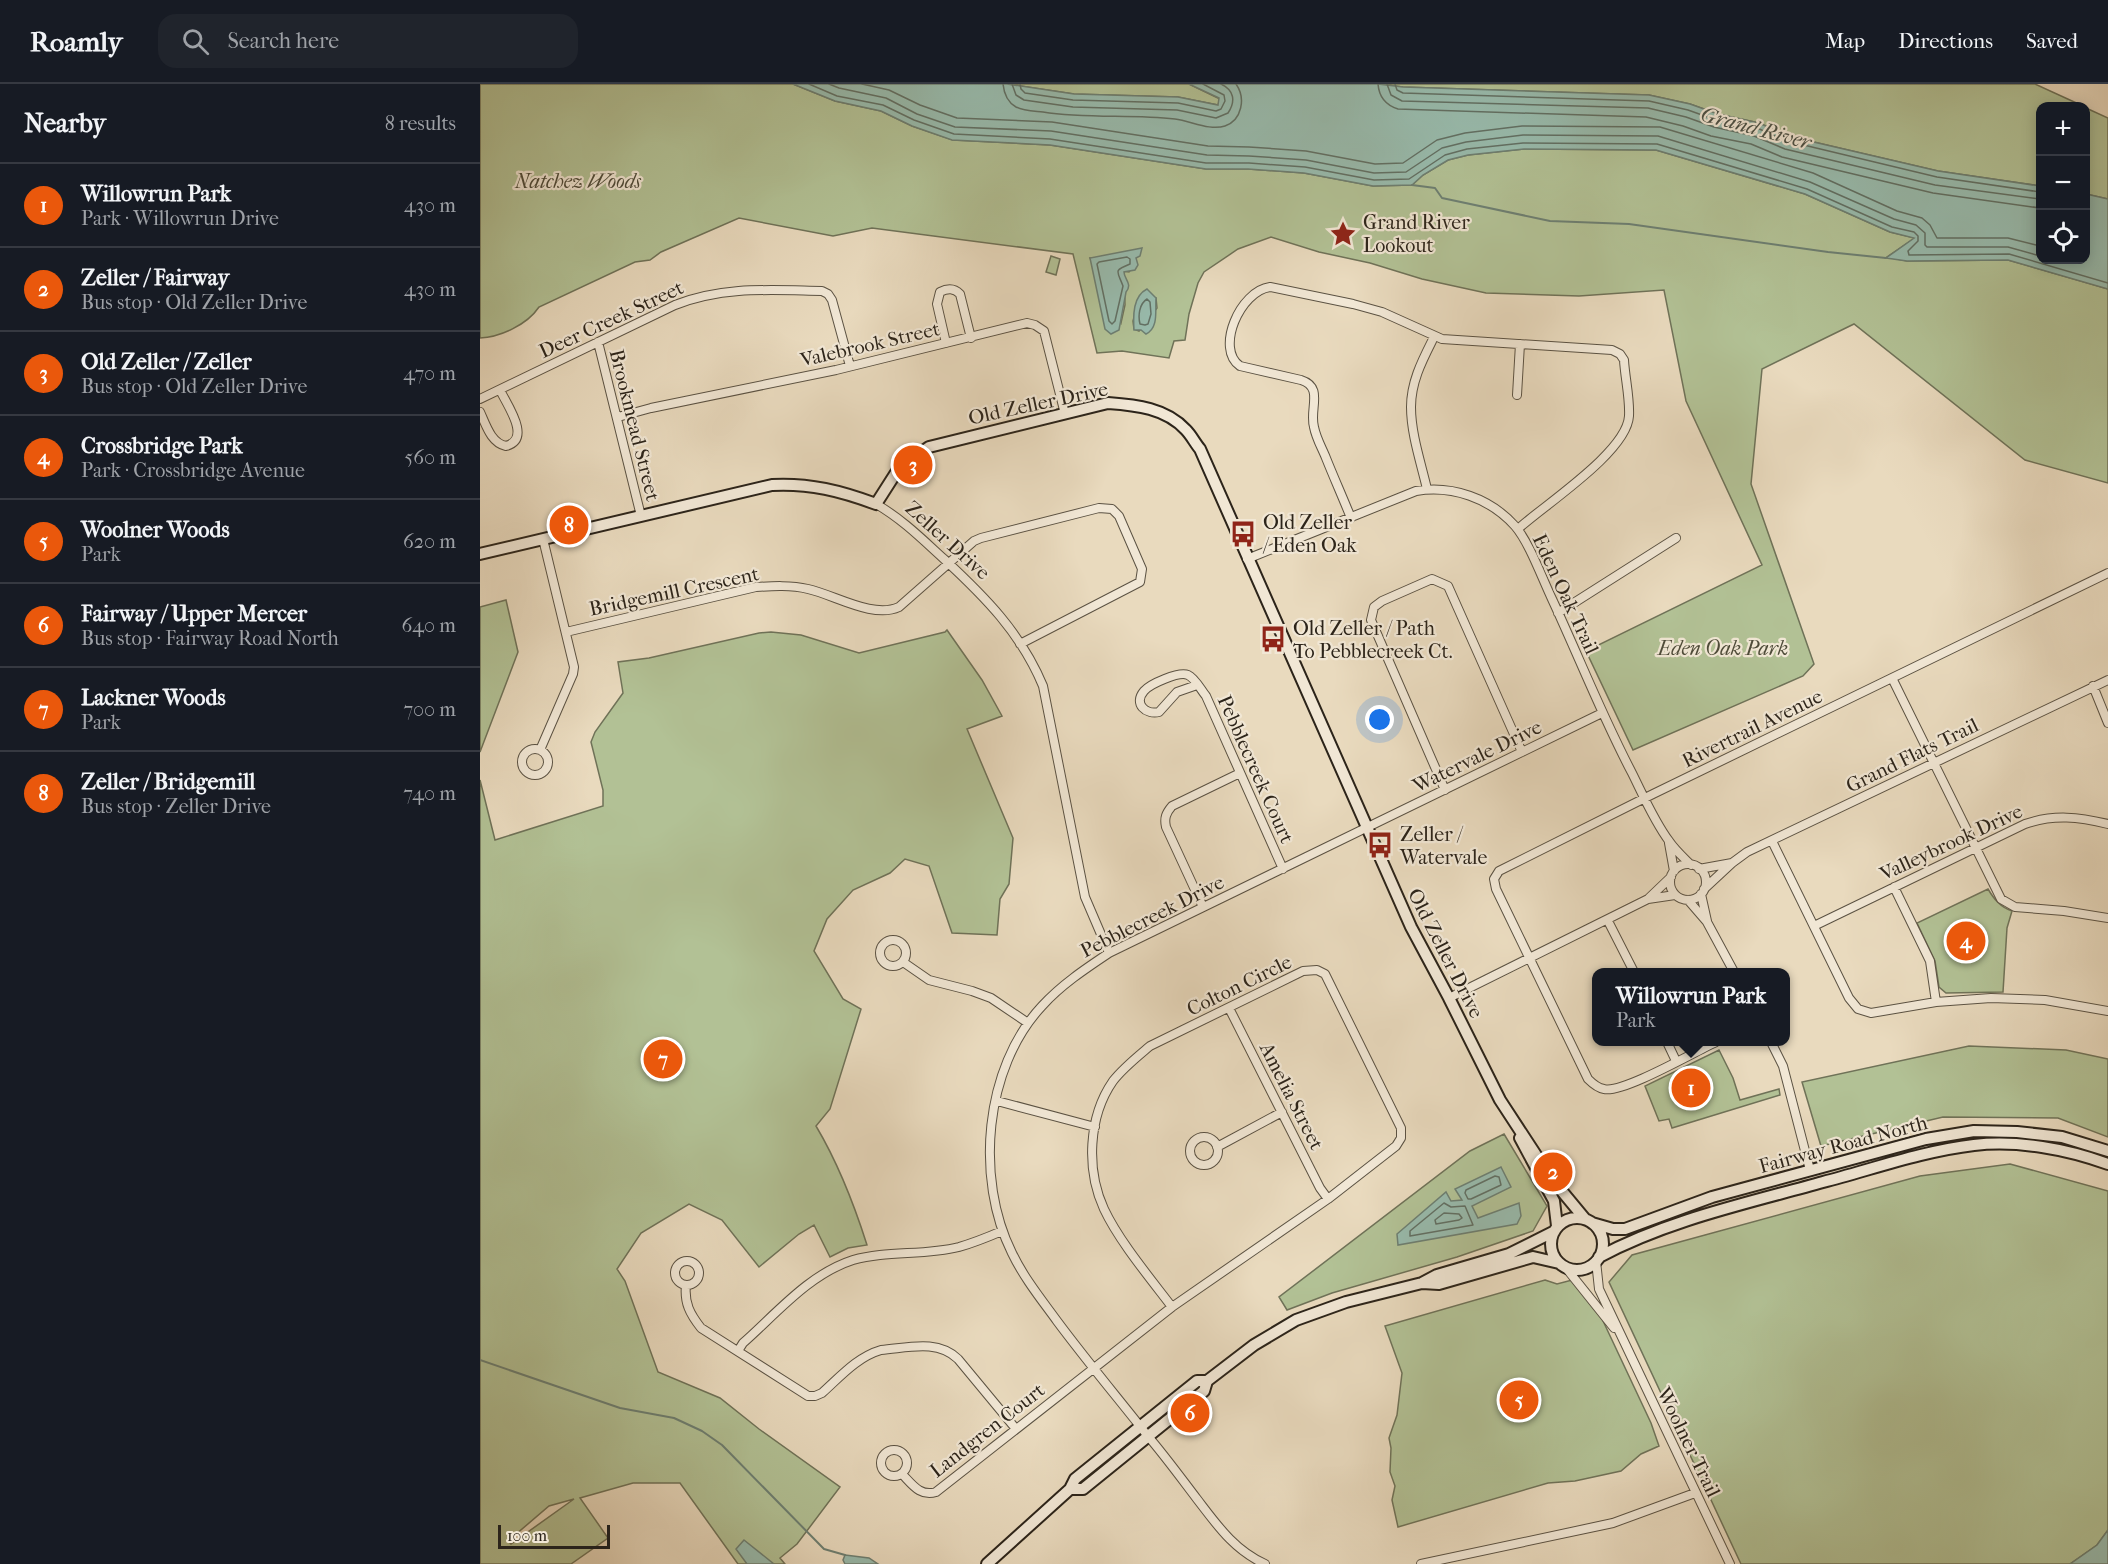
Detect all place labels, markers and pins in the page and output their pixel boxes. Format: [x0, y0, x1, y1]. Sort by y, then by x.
place label: Grand River Lookout [1363, 211, 1470, 257]
place icon: Grand River Lookout [1328, 219, 1358, 249]
pin: 3 [894, 442, 932, 488]
pin: 8 [550, 502, 589, 548]
place label: Old Zeller / Eden Oak [1262, 511, 1357, 557]
bus stop icon: Old Zeller / Eden Oak [1228, 519, 1258, 549]
place label: Old Zeller / Path To Pebblecreek Ct. [1293, 617, 1453, 663]
bus stop icon: Old Zeller / Path To Pebblecreek Ct. [1258, 624, 1288, 654]
place label: Zeller / Watervale [1399, 823, 1488, 869]
bus stop icon: Zeller / Watervale [1365, 830, 1395, 860]
pin: 4 [1946, 918, 1986, 964]
pin: 7 [644, 1036, 682, 1082]
pin: 1 [1672, 1066, 1710, 1110]
pin: 2 [1534, 1150, 1572, 1194]
pin: 5 [1500, 1378, 1538, 1422]
pin: 6 [1170, 1390, 1210, 1436]

